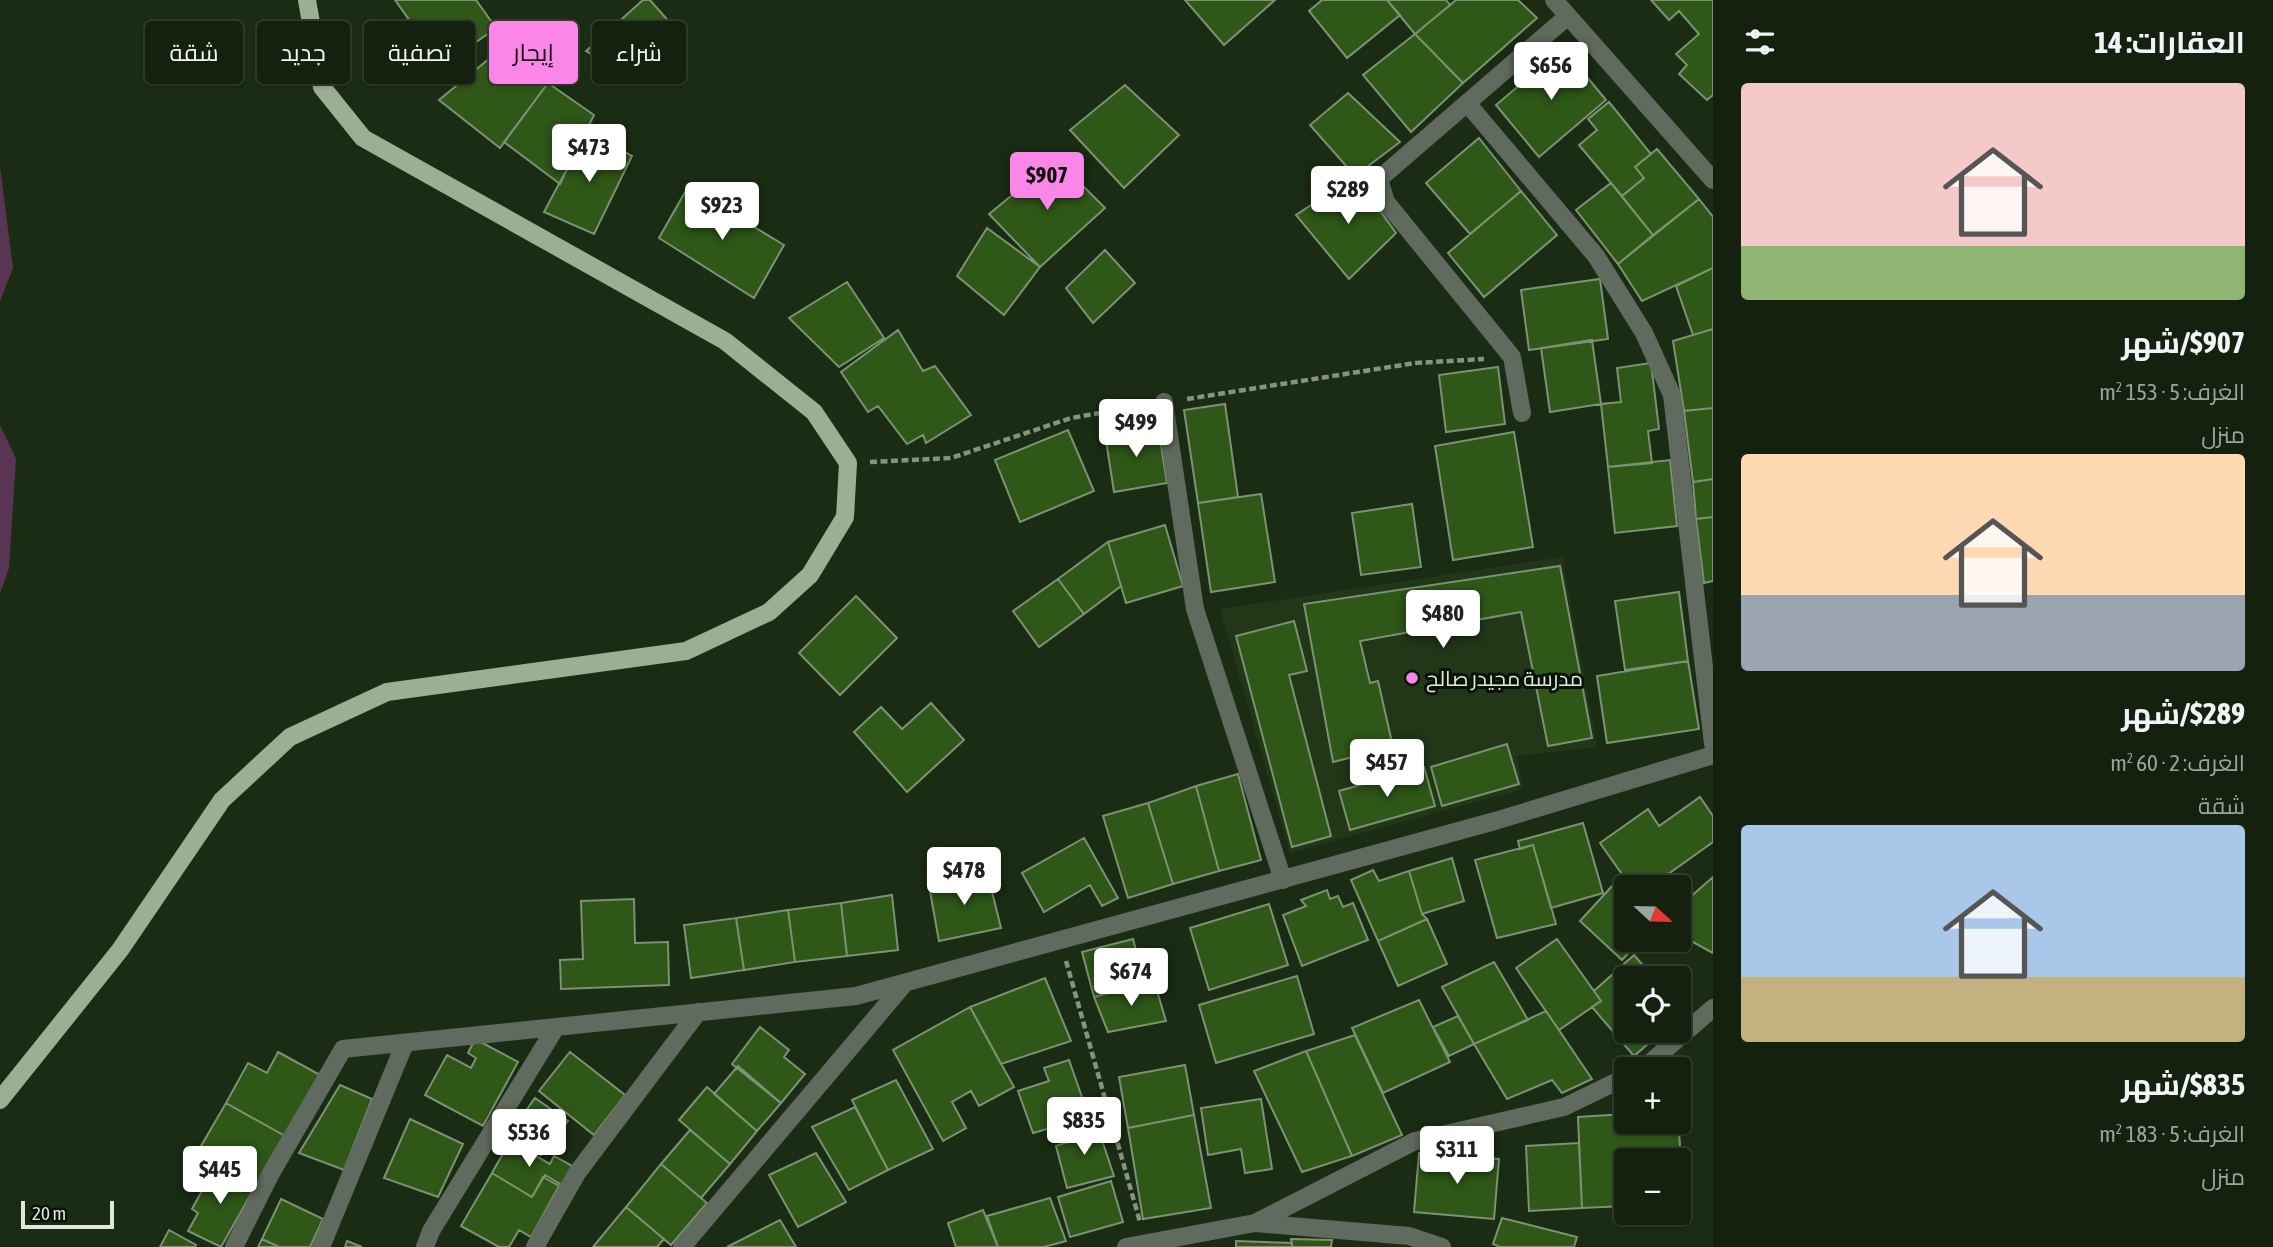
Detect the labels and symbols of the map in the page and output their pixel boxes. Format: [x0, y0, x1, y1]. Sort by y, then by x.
pin: $656 [1510, 42, 1592, 102]
pin: $473 [548, 124, 630, 184]
pin: $907 [1006, 152, 1088, 212]
pin: $289 [1307, 166, 1389, 226]
pin: $923 [681, 182, 763, 242]
pin: $499 [1095, 400, 1177, 459]
pin: $480 [1402, 590, 1484, 650]
place label: مدرسة مجيدر صالح [1426, 666, 1583, 693]
marker: مدرسة مجيدر صالح [1404, 670, 1420, 686]
pin: $457 [1346, 740, 1428, 799]
pin: $478 [923, 848, 1005, 907]
north arrow [1614, 875, 1690, 952]
pin: $674 [1090, 948, 1172, 1008]
pin: $835 [1043, 1098, 1125, 1157]
pin: $536 [488, 1110, 570, 1169]
pin: $311 [1416, 1126, 1498, 1186]
pin: $445 [179, 1146, 261, 1206]
scale bar [21, 1198, 114, 1230]

